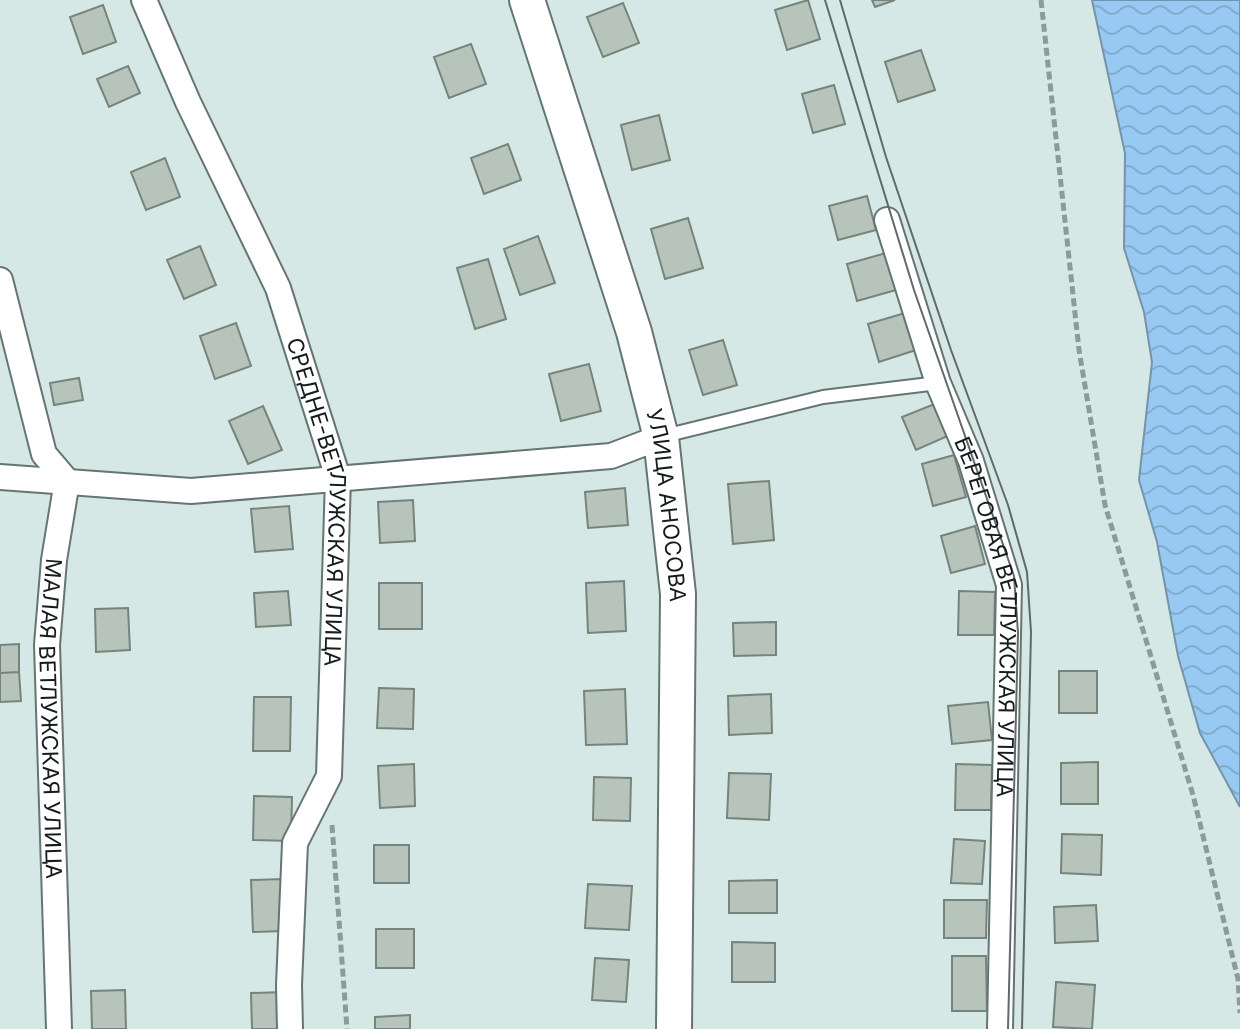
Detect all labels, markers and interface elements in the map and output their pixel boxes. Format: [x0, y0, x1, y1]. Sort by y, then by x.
street label: СРЕДНЕ-ВЕТЛУЖСКАЯ УЛИЦА [282, 334, 351, 667]
street label: УЛИЦА АНОСОВА [641, 406, 691, 602]
street label: БЕРЕГОВАЯ ВЕТЛУЖСКАЯ УЛИЦА [949, 433, 1023, 798]
street label: МАЛАЯ ВЕТЛУЖСКАЯ УЛИЦА [34, 557, 67, 879]

